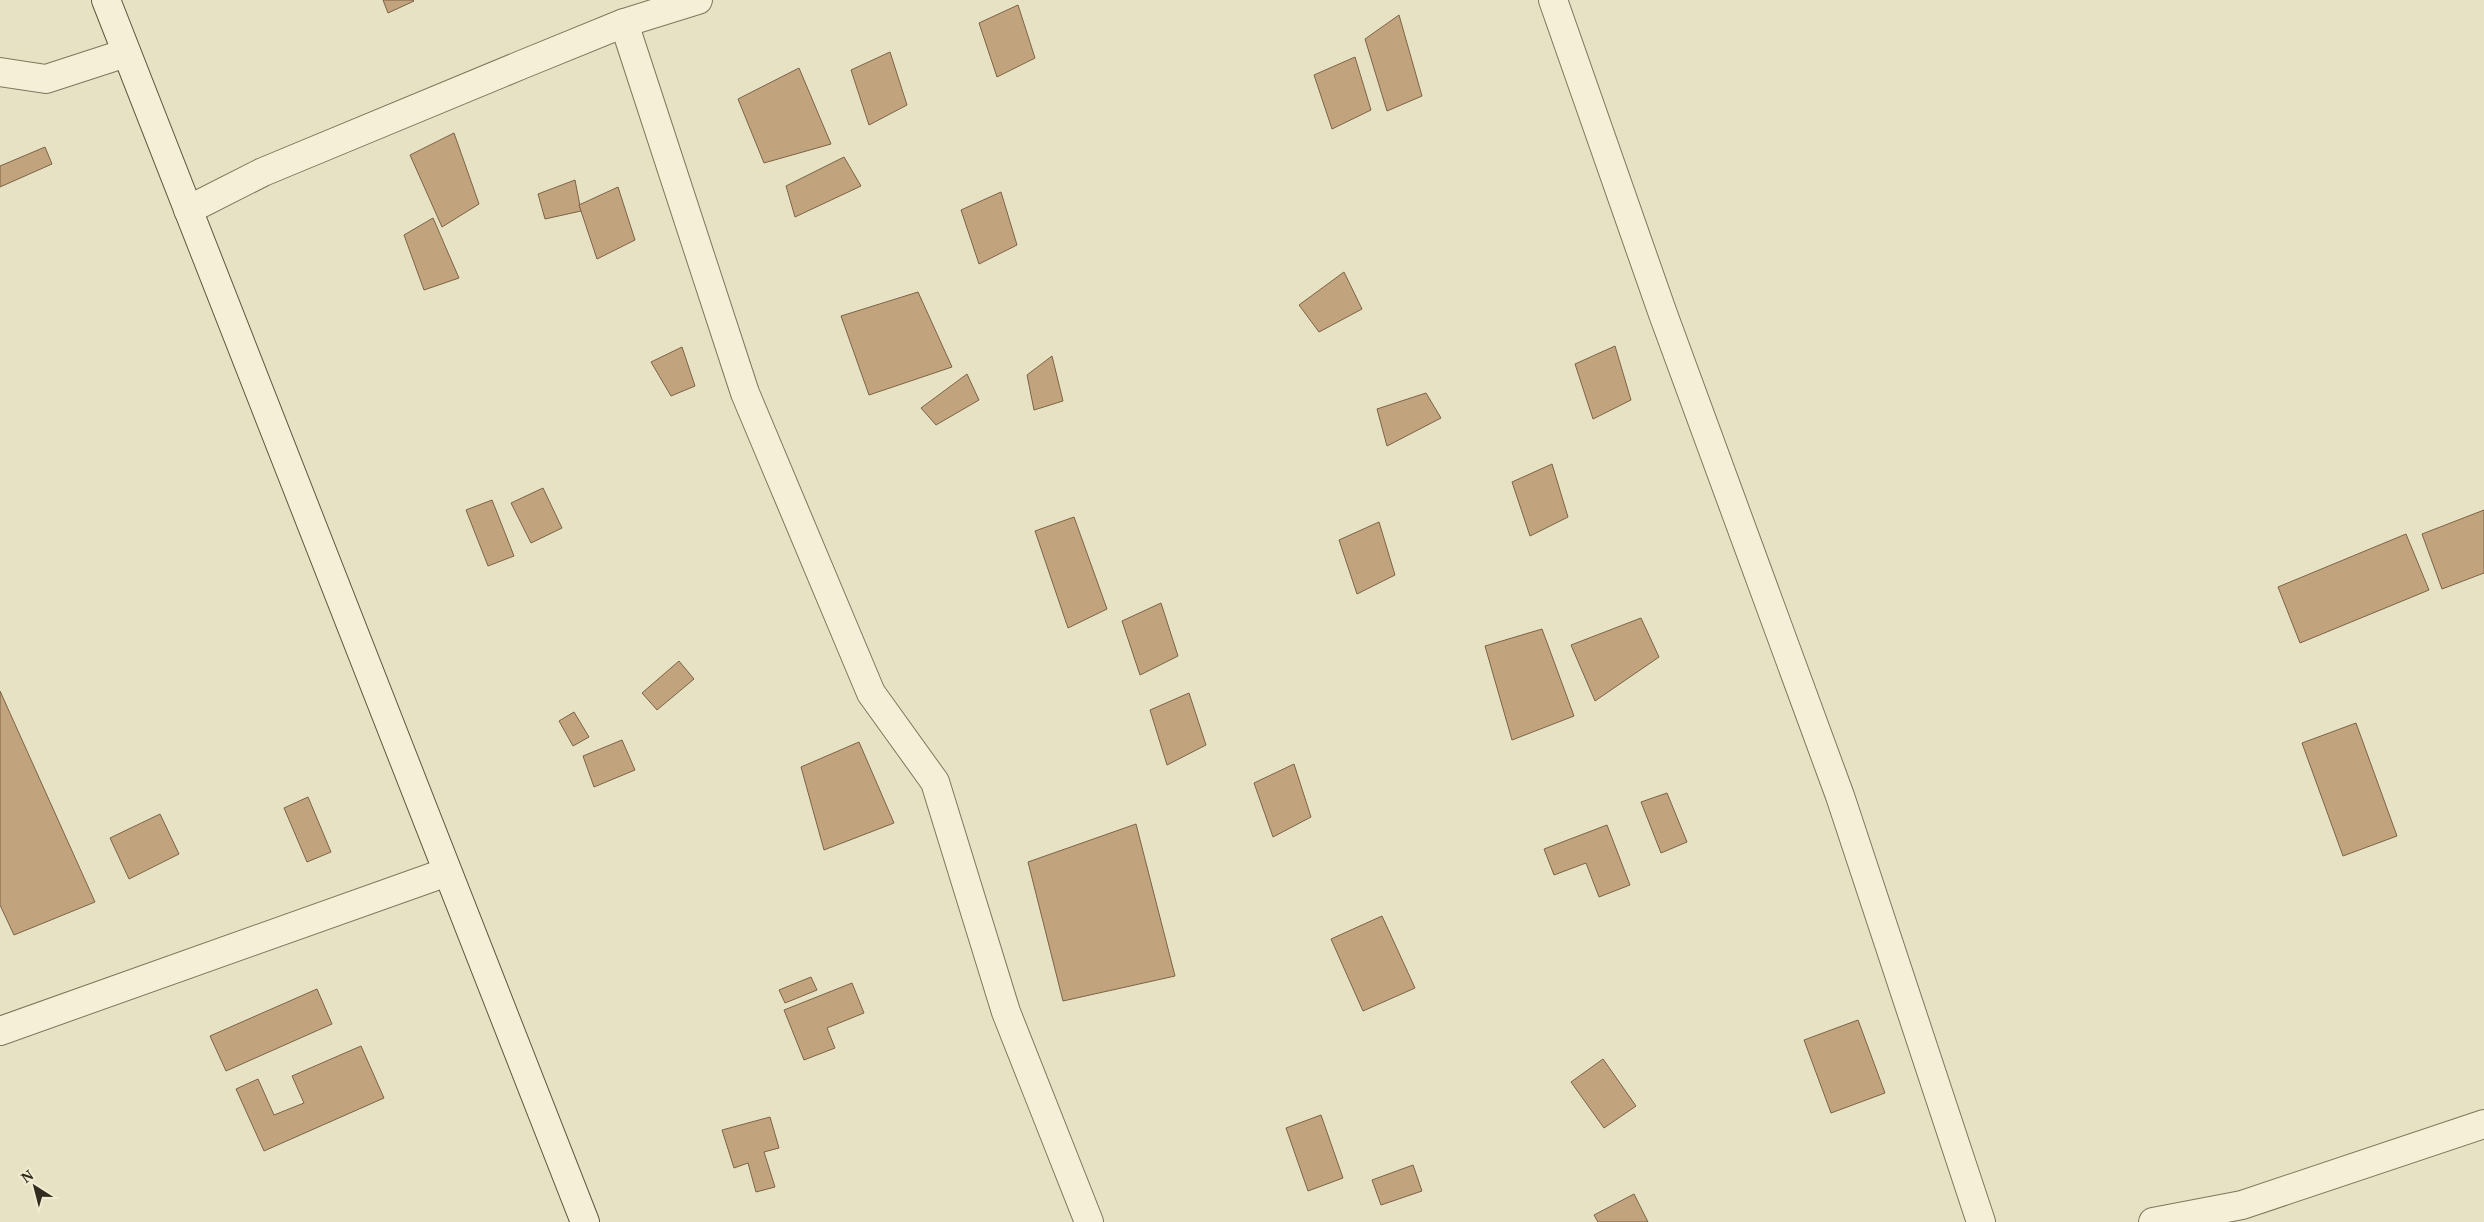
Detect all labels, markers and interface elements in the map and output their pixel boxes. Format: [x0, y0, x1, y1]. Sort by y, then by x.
north arrow [10, 1162, 60, 1212]
text: N [17, 1165, 37, 1187]

